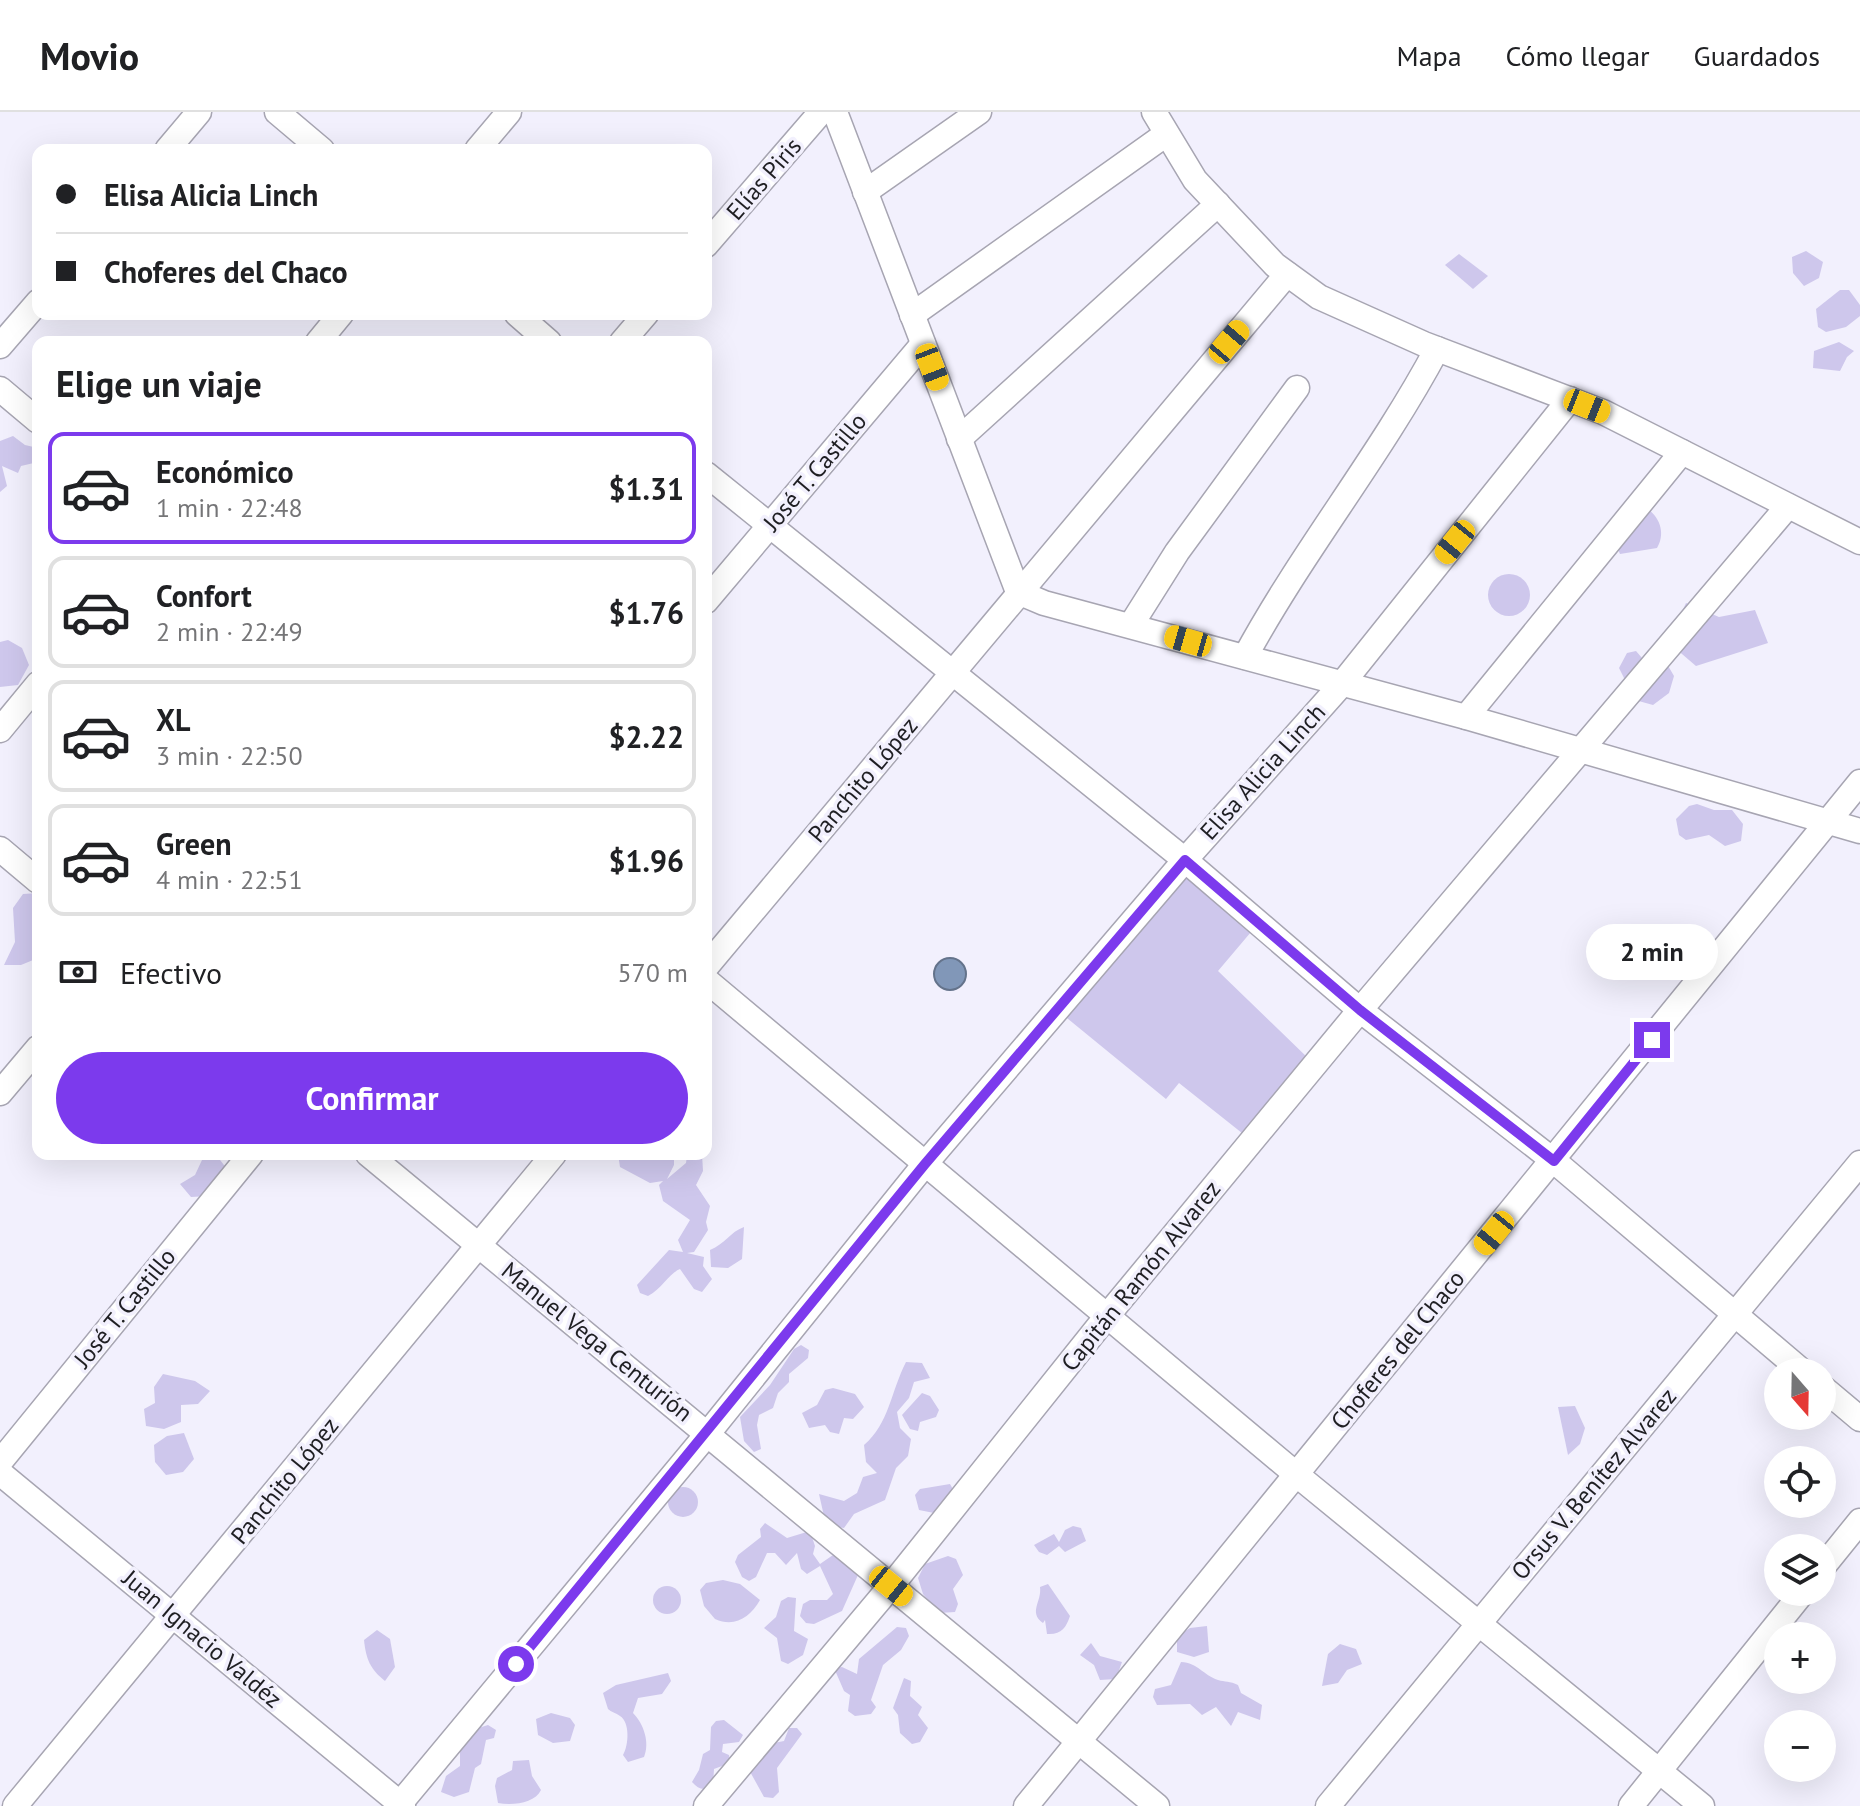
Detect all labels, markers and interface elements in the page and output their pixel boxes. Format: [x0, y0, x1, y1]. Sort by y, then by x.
text: Movio [40, 31, 139, 80]
text: Mapa [1397, 37, 1462, 74]
text: Cómo llegar [1506, 37, 1650, 74]
text: Guardados [1694, 37, 1820, 74]
street label: Elías Piris [719, 131, 808, 226]
text: Elisa Alicia Linch [104, 175, 318, 214]
text: Choferes del Chaco [104, 252, 348, 291]
car [1204, 316, 1254, 368]
car [912, 340, 952, 394]
text: Elige un viaje [56, 360, 262, 407]
car [1560, 386, 1614, 426]
street label: José T. Castillo [755, 406, 873, 538]
icon: car [60, 452, 132, 524]
text: Económico [156, 452, 294, 491]
text: $1.31 [609, 469, 684, 508]
text: 1 min · 22:48 [156, 491, 303, 524]
car [1431, 516, 1479, 568]
icon: car [60, 576, 132, 648]
text: Confort [156, 576, 252, 615]
text: $1.76 [609, 593, 684, 632]
text: 2 min · 22:49 [156, 615, 303, 648]
car [1162, 623, 1214, 659]
street label: Elisa Alicia Linch [1193, 697, 1332, 846]
icon: car [60, 700, 132, 772]
text: XL [156, 700, 190, 739]
street label: Panchito López [801, 710, 924, 849]
text: $2.22 [609, 717, 684, 756]
text: 3 min · 22:50 [156, 739, 303, 772]
icon: car [60, 824, 132, 896]
text: Green [156, 824, 231, 863]
text: $1.96 [609, 841, 684, 880]
text: 4 min · 22:51 [156, 863, 303, 896]
callout: 2 min [1586, 924, 1718, 980]
text: 2 min [1620, 935, 1684, 968]
icon: cash [56, 950, 100, 994]
text: Efectivo [120, 953, 222, 992]
text: 570 m [617, 956, 688, 989]
route end [1634, 1022, 1670, 1058]
button: Confirmar [56, 1052, 688, 1144]
street label: Capitán Ramón Alvarez [1054, 1174, 1227, 1377]
car [1470, 1207, 1518, 1259]
street label: José T. Castillo [66, 1242, 182, 1375]
street label: Manuel Vega Centurión [495, 1255, 699, 1428]
street label: Choferes del Chaco [1324, 1264, 1471, 1436]
north arrow [1764, 1358, 1836, 1430]
map controls [1764, 1358, 1836, 1782]
street label: Orsus V. Benítez Alvarez [1504, 1381, 1683, 1586]
street label: Panchito López [224, 1411, 345, 1551]
button: locate [1764, 1446, 1836, 1518]
button: layers [1764, 1534, 1836, 1606]
street label: Juan Ignacio Valdéz [115, 1562, 289, 1714]
car [865, 1562, 917, 1610]
button: + [1764, 1622, 1836, 1694]
route start [498, 1646, 534, 1682]
button: − [1764, 1710, 1836, 1782]

